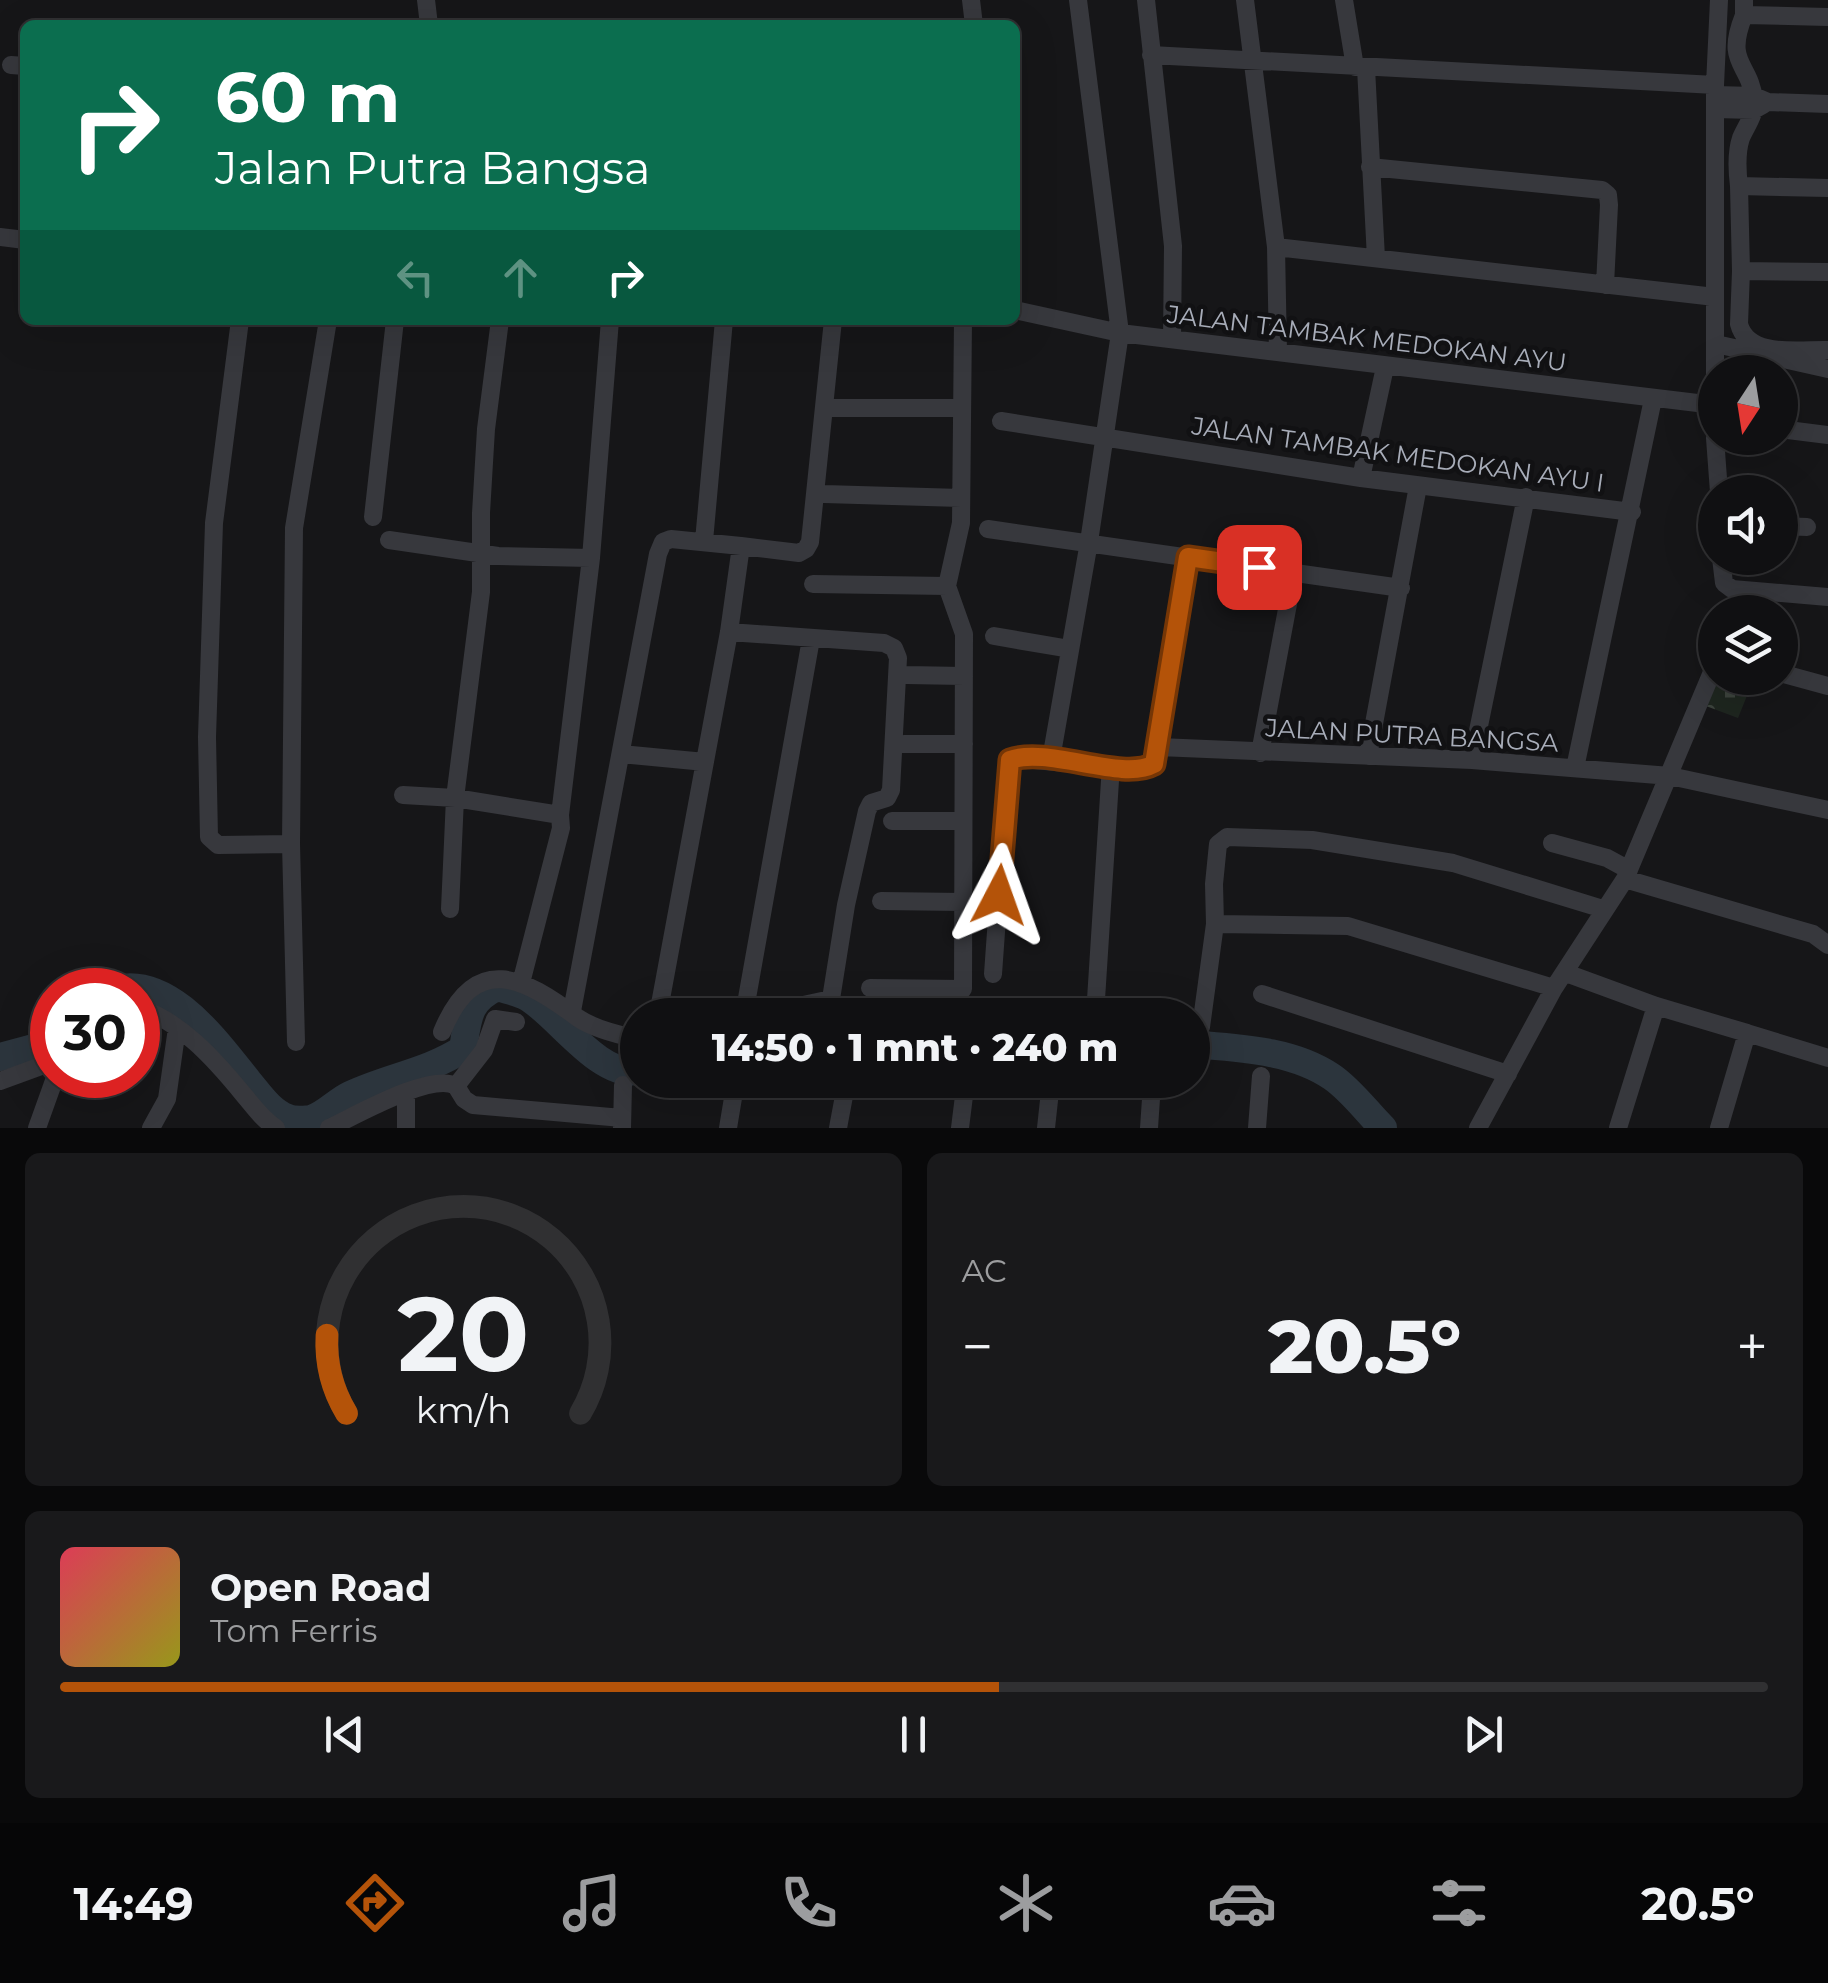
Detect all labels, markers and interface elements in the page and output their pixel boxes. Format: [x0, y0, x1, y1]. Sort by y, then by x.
text: 60 m [215, 54, 400, 140]
icon: right [50, 60, 180, 190]
text: Jalan Putra Bangsa [215, 140, 651, 195]
icon: left [388, 250, 443, 305]
icon: ahead [493, 250, 548, 305]
icon: right [598, 250, 653, 305]
street label: JALAN TAMBAK MEDOKAN AYU [1165, 298, 1568, 377]
north arrow [1698, 355, 1798, 455]
map controls [1698, 355, 1798, 695]
street label: JALAN TAMBAK MEDOKAN AYU I [1189, 410, 1606, 498]
button: sound [1698, 475, 1798, 575]
pin [1217, 525, 1302, 610]
icon: arrive [1232, 540, 1287, 595]
button: layers [1698, 595, 1798, 695]
street label: JALAN PUTRA BANGSA [1264, 712, 1559, 758]
position arrow [947, 843, 1051, 947]
speed limit sign: 30 [30, 968, 160, 1098]
text: 14:50 · 1 mnt · 240 m [712, 1024, 1118, 1071]
text: AC [962, 1251, 1007, 1290]
text: 20 [397, 1270, 529, 1397]
text: 20.5° [1268, 1300, 1461, 1392]
text: − [962, 1313, 993, 1380]
text: + [1736, 1313, 1768, 1380]
text: km/h [416, 1388, 511, 1432]
text: Open Road [210, 1564, 432, 1611]
text: Tom Ferris [210, 1611, 377, 1650]
icon: previous [317, 1707, 372, 1762]
icon: pause [886, 1707, 941, 1762]
icon: next [1456, 1707, 1511, 1762]
icon: directions [340, 1868, 410, 1938]
icon: music [557, 1868, 627, 1938]
icon: phone [774, 1868, 844, 1938]
icon: climate [991, 1868, 1061, 1938]
icon: car [1207, 1868, 1277, 1938]
icon: filters [1424, 1868, 1494, 1938]
text: 14:49 [73, 1876, 194, 1931]
text: 20.5° [1641, 1876, 1755, 1931]

